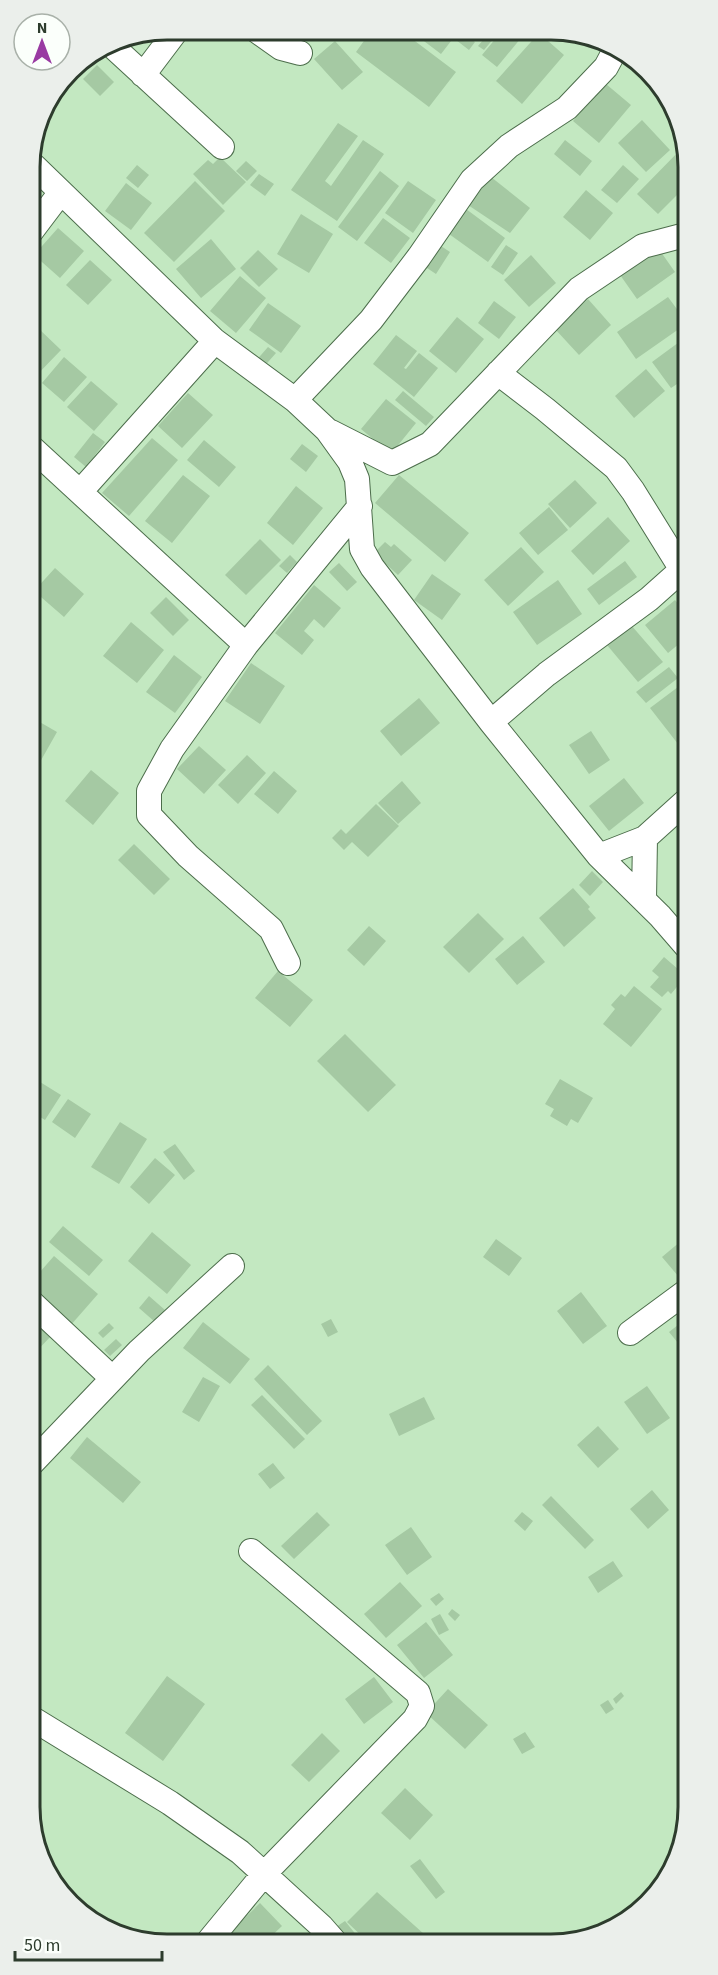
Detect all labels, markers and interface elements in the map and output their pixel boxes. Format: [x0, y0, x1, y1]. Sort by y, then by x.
north arrow [12, 12, 72, 72]
text: N [37, 17, 47, 39]
scale bar [15, 1924, 162, 1962]
text: 50 m [24, 1933, 60, 1958]

